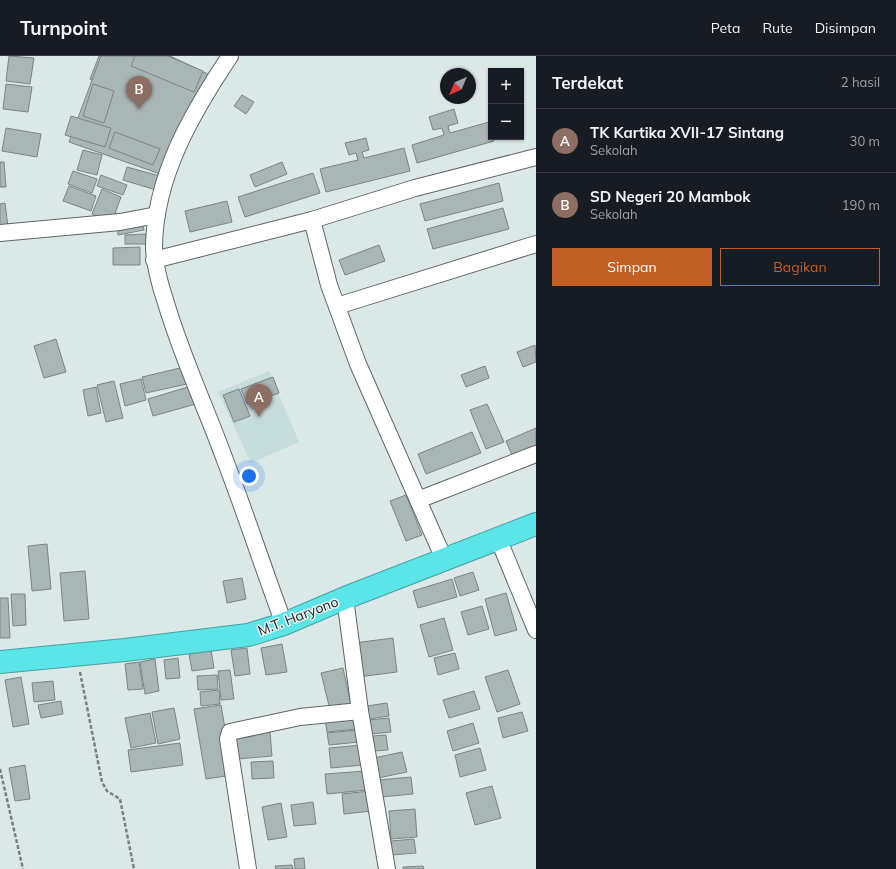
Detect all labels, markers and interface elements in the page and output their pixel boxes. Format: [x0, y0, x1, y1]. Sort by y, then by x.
text: Turnpoint [20, 16, 107, 40]
text: Peta [711, 19, 740, 37]
text: Rute [762, 19, 793, 37]
text: Disimpan [815, 19, 876, 37]
north arrow [440, 68, 476, 104]
map controls [488, 68, 524, 140]
button: + [488, 68, 524, 104]
text: Terdekat [552, 72, 623, 93]
text: 2 hasil [841, 74, 880, 90]
pin: B [126, 76, 152, 109]
button: − [488, 104, 524, 140]
text: TK Kartika XVII-17 Sintang [590, 123, 784, 142]
text: A [560, 133, 570, 149]
text: 30 m [850, 133, 880, 149]
text: Sekolah [590, 142, 638, 158]
text: SD Negeri 20 Mambok [590, 187, 751, 206]
text: B [561, 197, 569, 213]
text: 190 m [842, 197, 880, 213]
text: Sekolah [590, 206, 638, 222]
button: Simpan [552, 248, 712, 286]
button: Bagikan [720, 248, 880, 286]
pin: A [246, 384, 272, 417]
your location [239, 466, 259, 486]
street label: M.T. Haryono [255, 592, 341, 640]

